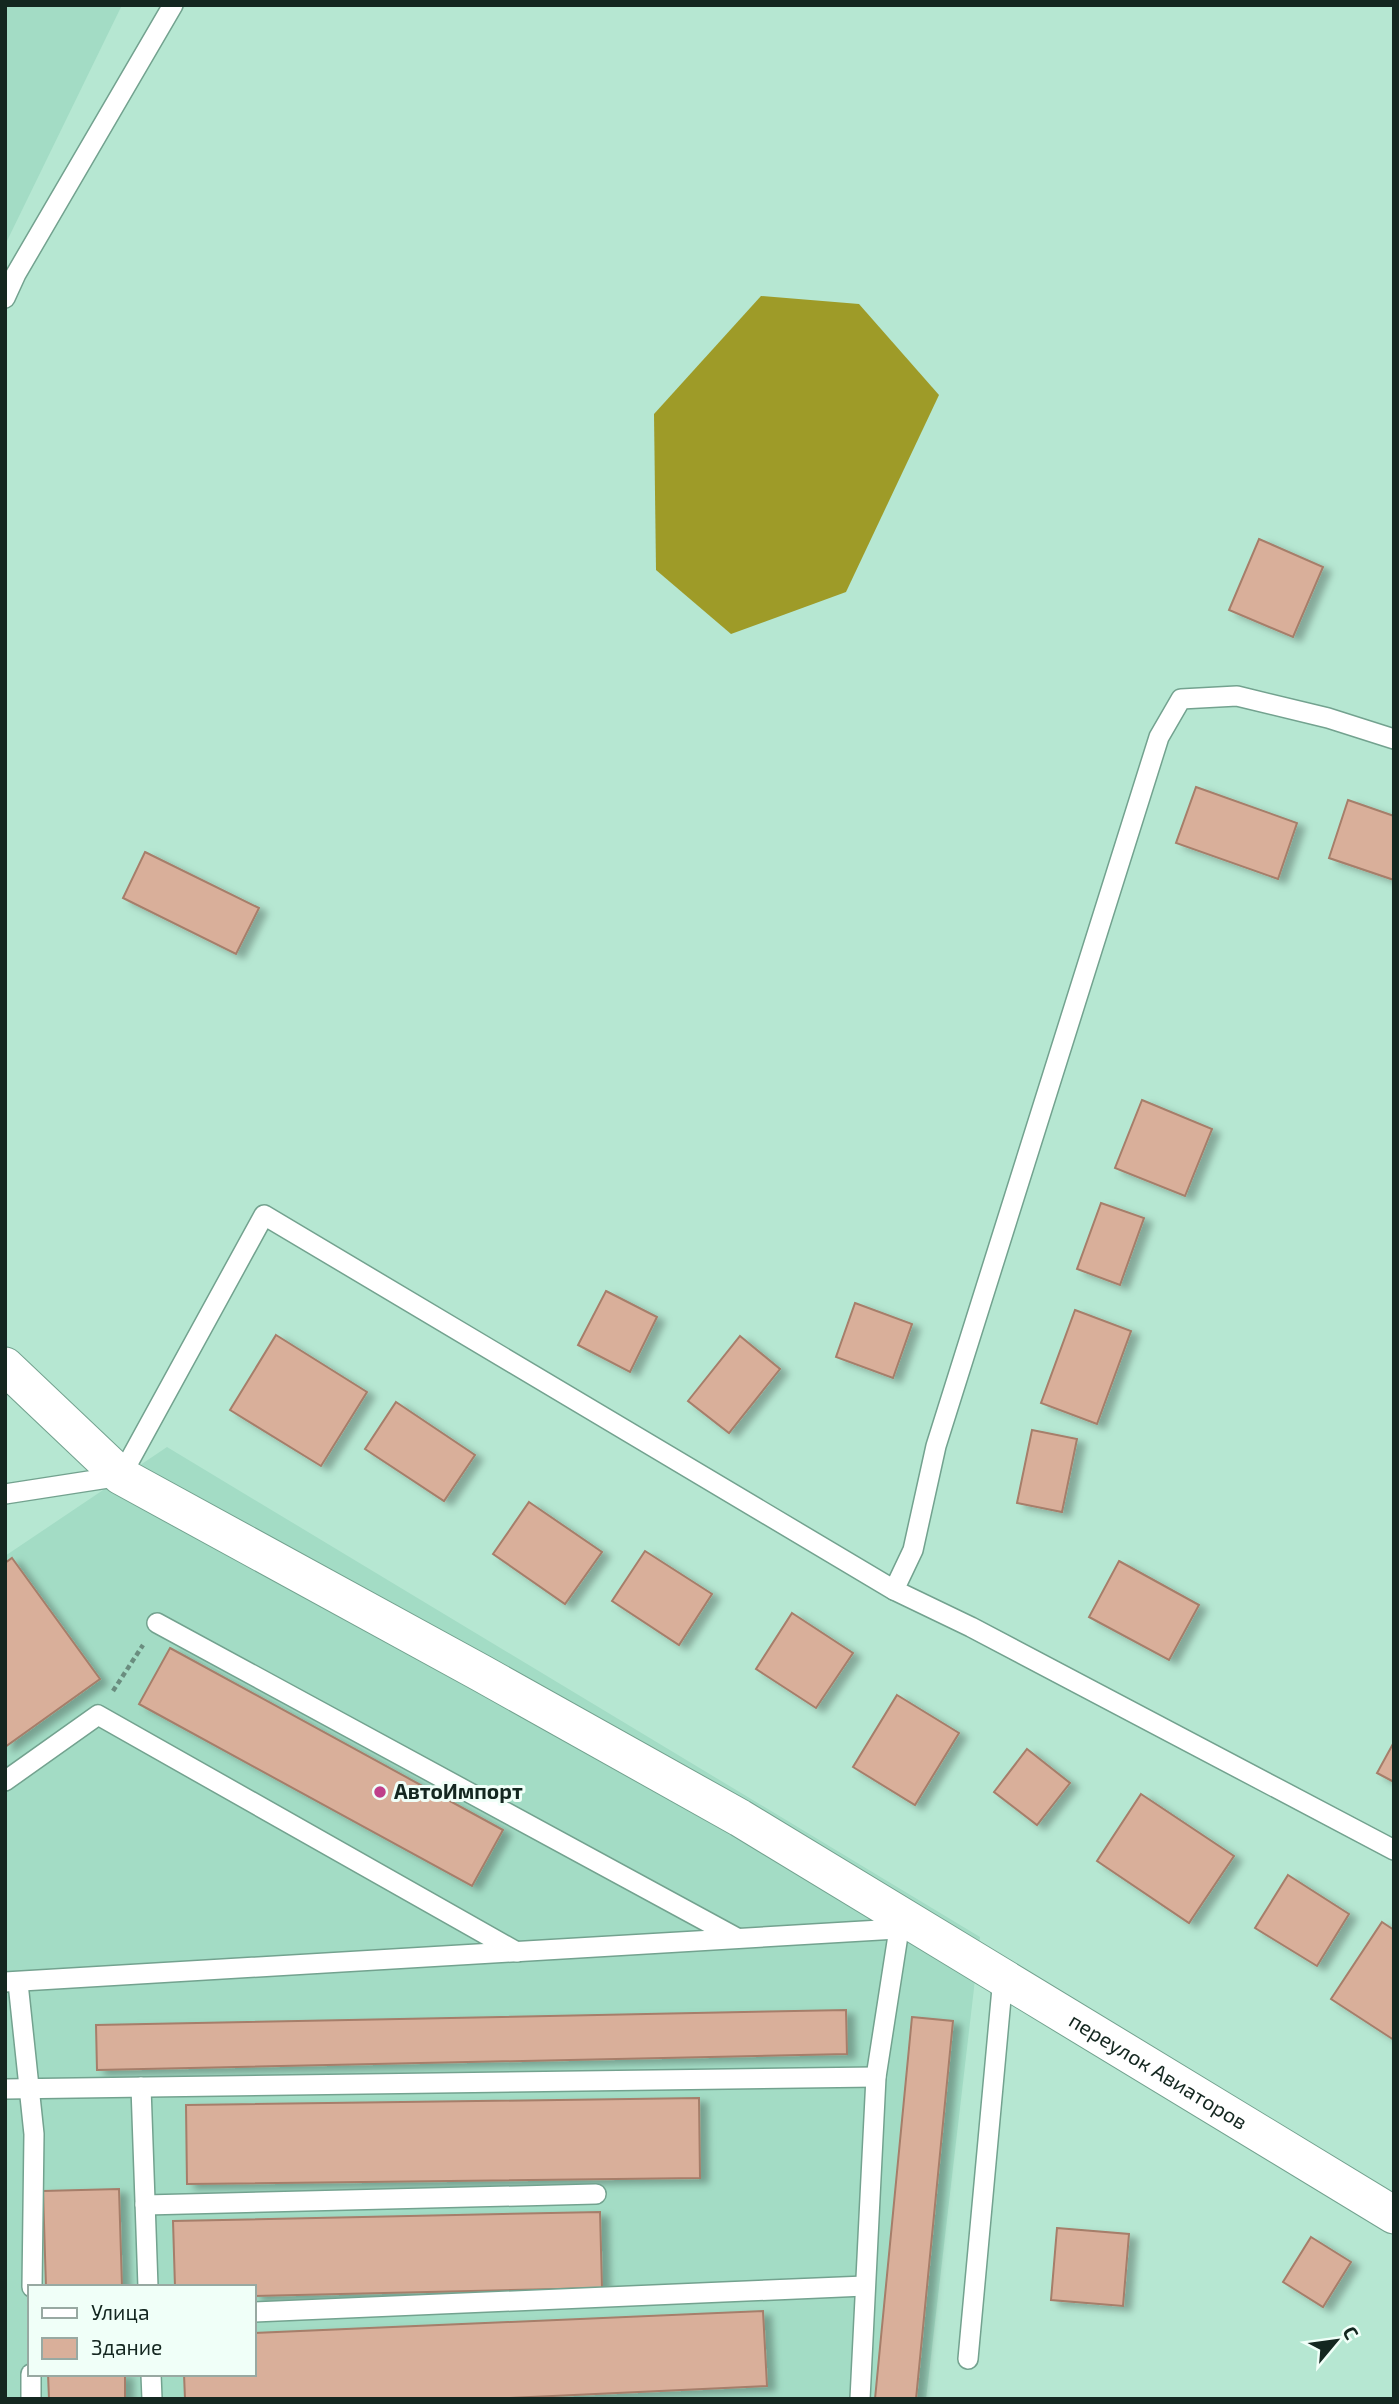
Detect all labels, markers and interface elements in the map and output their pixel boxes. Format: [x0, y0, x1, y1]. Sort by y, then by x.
place label: АвтоИмпорт [394, 1778, 523, 1803]
marker: АвтоИмпорт [372, 1784, 388, 1800]
street label: переулок Авиаторов [1065, 2007, 1252, 2134]
legend [28, 2285, 256, 2376]
text: Улица [91, 2299, 150, 2324]
north arrow [1301, 2306, 1371, 2376]
text: С [1339, 2322, 1364, 2343]
text: Здание [91, 2334, 162, 2359]

